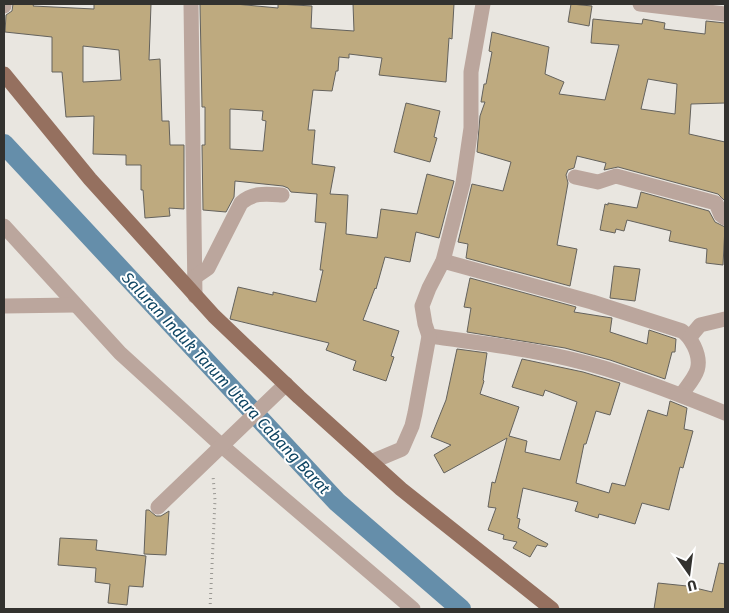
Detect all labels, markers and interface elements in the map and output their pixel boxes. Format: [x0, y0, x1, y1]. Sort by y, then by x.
water label: Saluran Induk Tarum Utara Cabang Barat [117, 267, 334, 498]
north arrow [664, 548, 714, 598]
text: U [686, 576, 699, 594]

